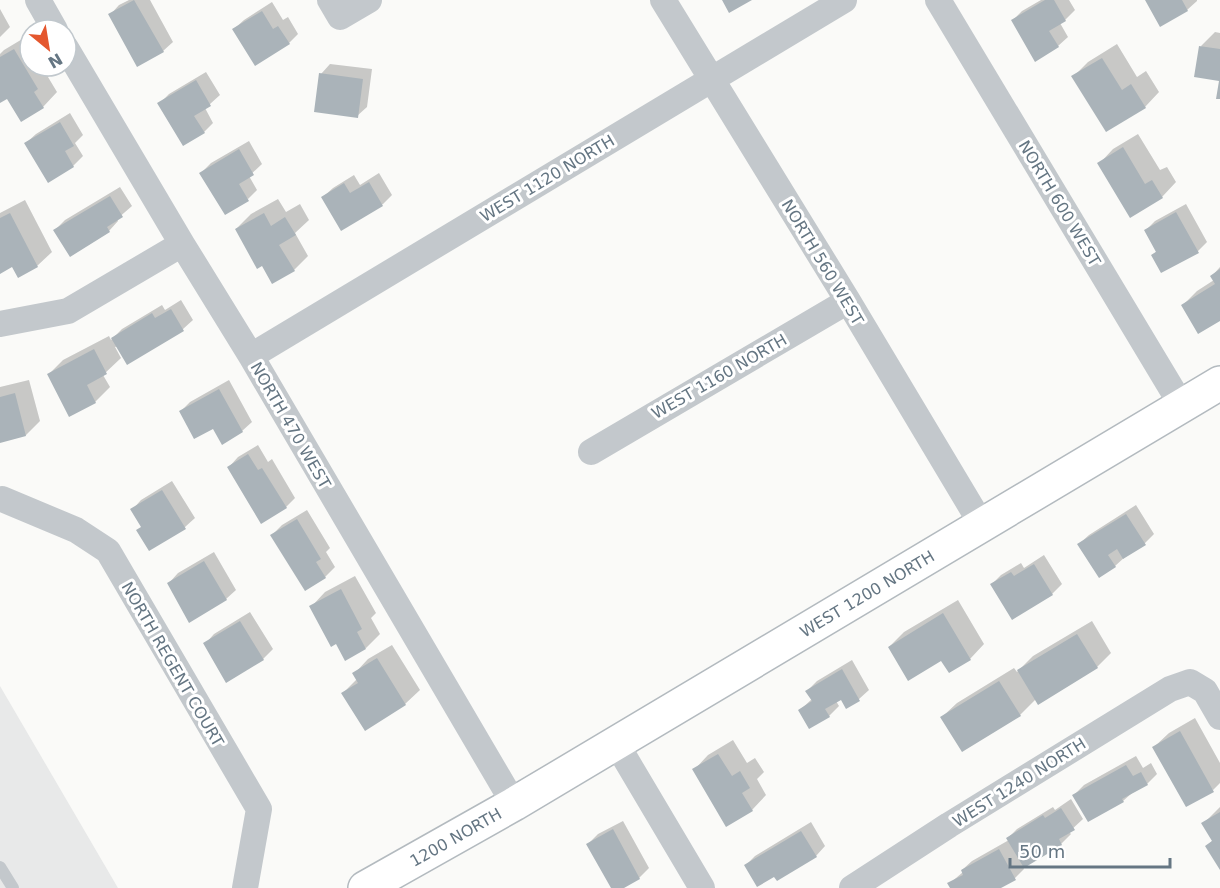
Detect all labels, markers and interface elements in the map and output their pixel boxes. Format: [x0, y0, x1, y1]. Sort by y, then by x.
north arrow [18, 18, 78, 78]
text: N [45, 49, 66, 72]
street label: WEST 1120 NORTH [477, 131, 618, 226]
street label: NORTH 600 WEST [1015, 137, 1105, 270]
street label: NORTH 560 WEST [778, 196, 868, 329]
street label: WEST 1160 NORTH [648, 330, 790, 423]
street label: NORTH 470 WEST [247, 359, 335, 492]
street label: WEST 1200 NORTH [797, 547, 938, 641]
street label: NORTH REGENT COURT [118, 578, 228, 750]
street label: WEST 1240 NORTH [949, 734, 1089, 831]
street label: 1200 NORTH [407, 804, 505, 871]
scale bar [1010, 831, 1170, 869]
text: 50 m [1019, 841, 1065, 862]

